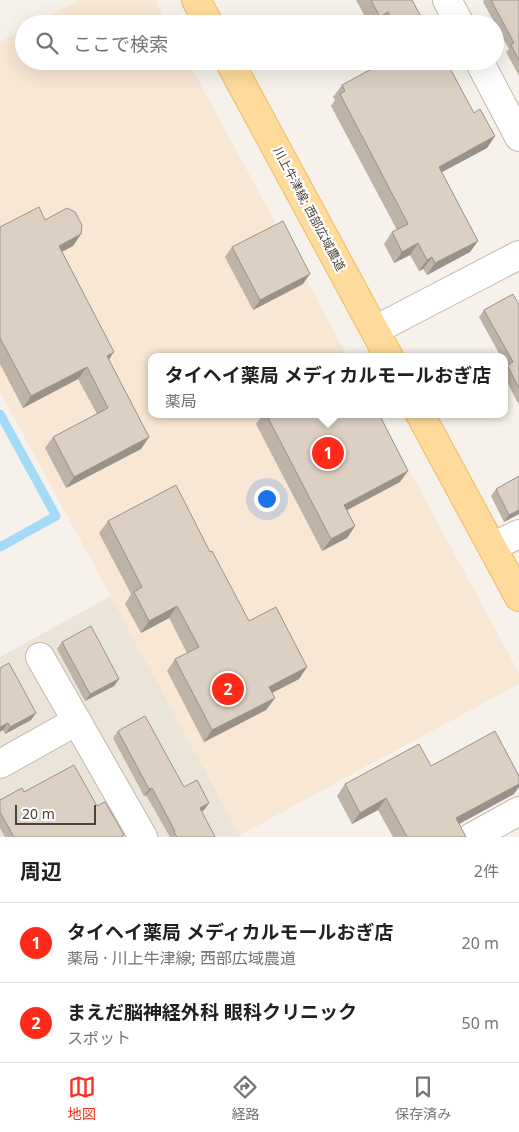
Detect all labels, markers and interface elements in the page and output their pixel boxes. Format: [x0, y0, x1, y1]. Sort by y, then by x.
search box [15, 15, 504, 70]
icon: search [33, 29, 61, 57]
text: ここで検索 [73, 31, 168, 57]
street label: 川上牛津線; 西部広域農道 [269, 144, 349, 274]
popup [148, 353, 508, 418]
text: タイヘイ薬局 メディカルモールおぎ店 [165, 362, 491, 388]
text: 薬局 [165, 390, 197, 412]
pin: 1 [312, 434, 344, 472]
your location [254, 486, 280, 512]
pin: 2 [212, 670, 244, 708]
scale bar [15, 802, 96, 825]
text: 20 m [22, 804, 55, 823]
text: 周辺 [20, 857, 62, 885]
text: 2件 [474, 860, 499, 882]
text: タイヘイ薬局 メディカルモールおぎ店 [67, 919, 394, 945]
text: 1 [31, 932, 41, 954]
text: 20 m [462, 932, 499, 954]
text: 薬局 · 川上牛津線; 西部広域農道 [67, 947, 296, 969]
text: まえだ脳神経外科 眼科クリニック [67, 999, 357, 1025]
text: 2 [31, 1012, 41, 1034]
text: 50 m [462, 1012, 499, 1034]
text: スポット [67, 1027, 131, 1049]
tab: 地図 [68, 1073, 96, 1123]
tab: 経路 [231, 1073, 259, 1123]
tab: 保存済み [395, 1073, 451, 1123]

